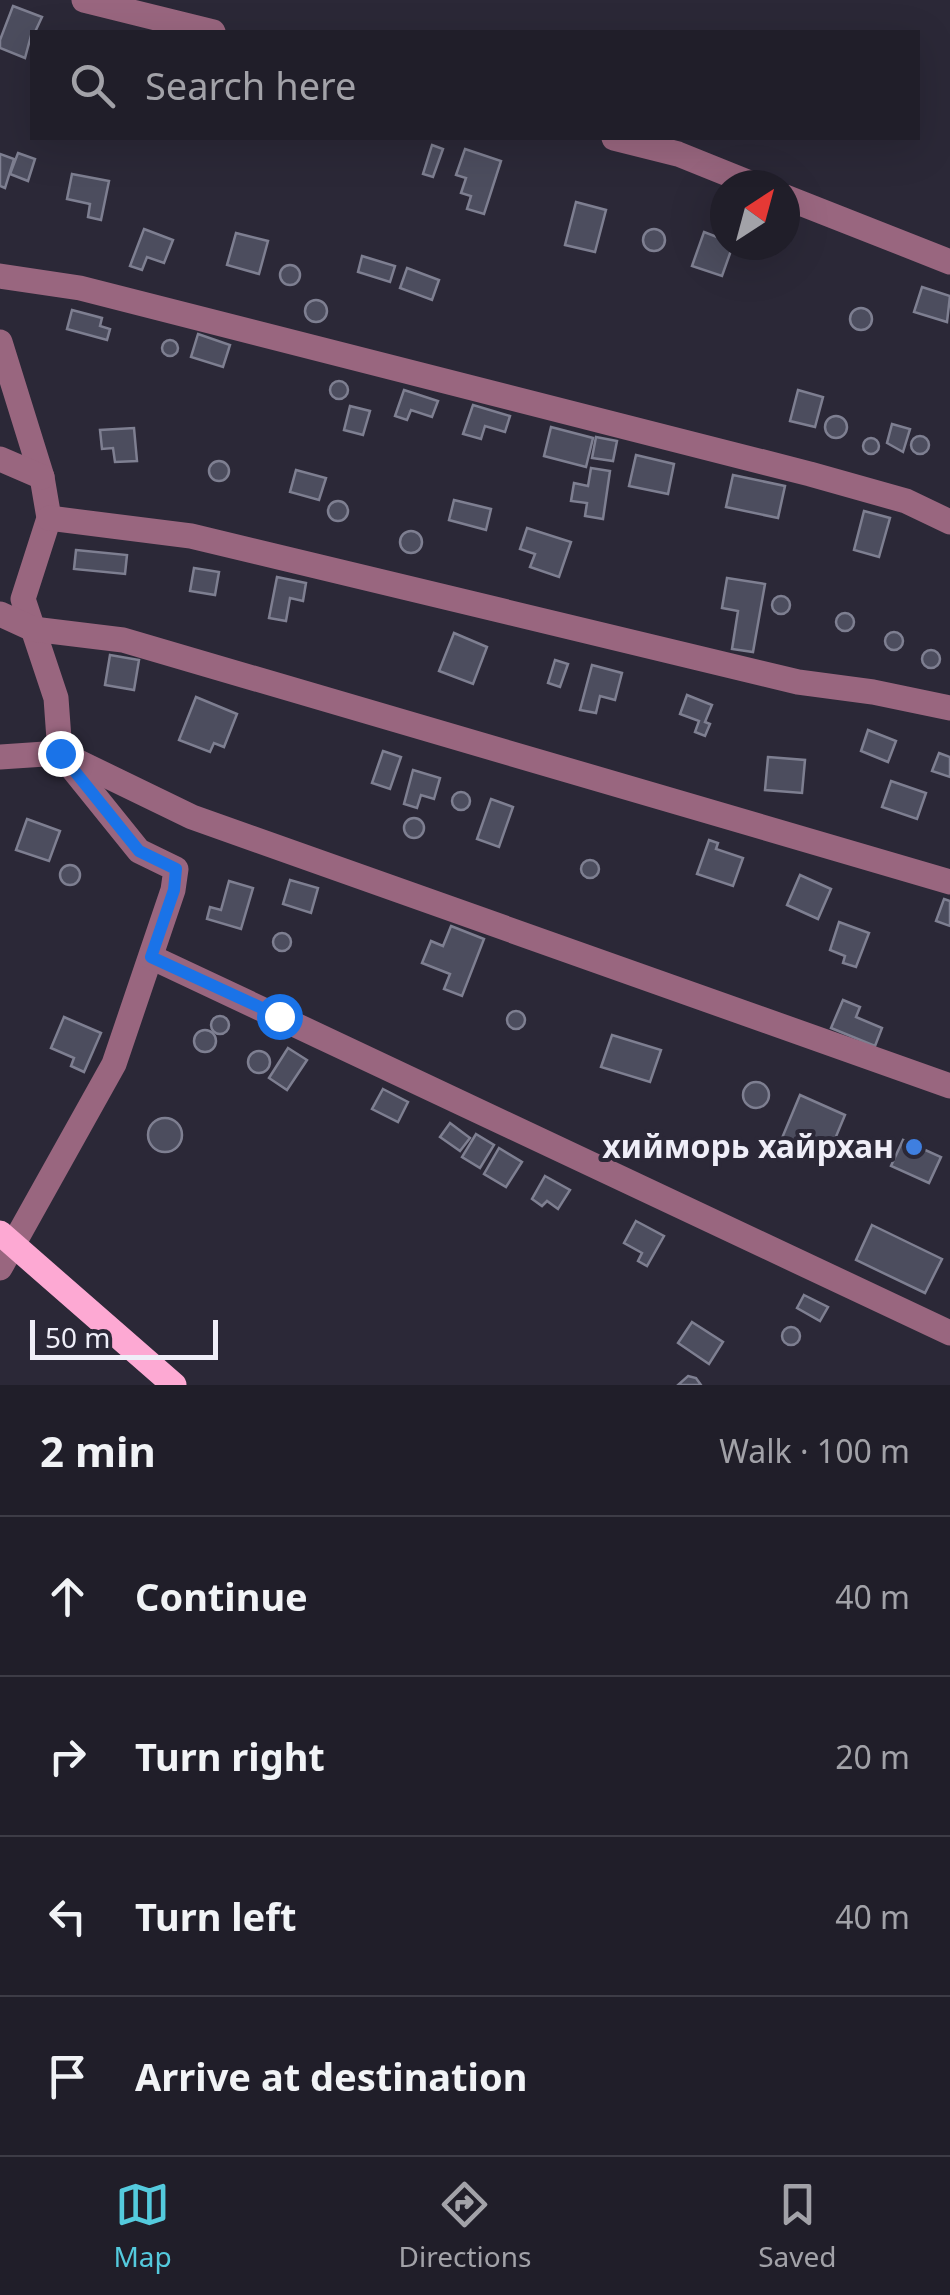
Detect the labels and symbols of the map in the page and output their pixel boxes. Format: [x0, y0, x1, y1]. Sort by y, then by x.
north arrow [710, 170, 800, 260]
route end [38, 731, 84, 777]
route start [257, 994, 303, 1040]
place label: хийморь хайрхан [602, 1124, 894, 1167]
marker: хийморь хайрхан [903, 1136, 925, 1158]
scale bar [30, 1315, 218, 1360]

